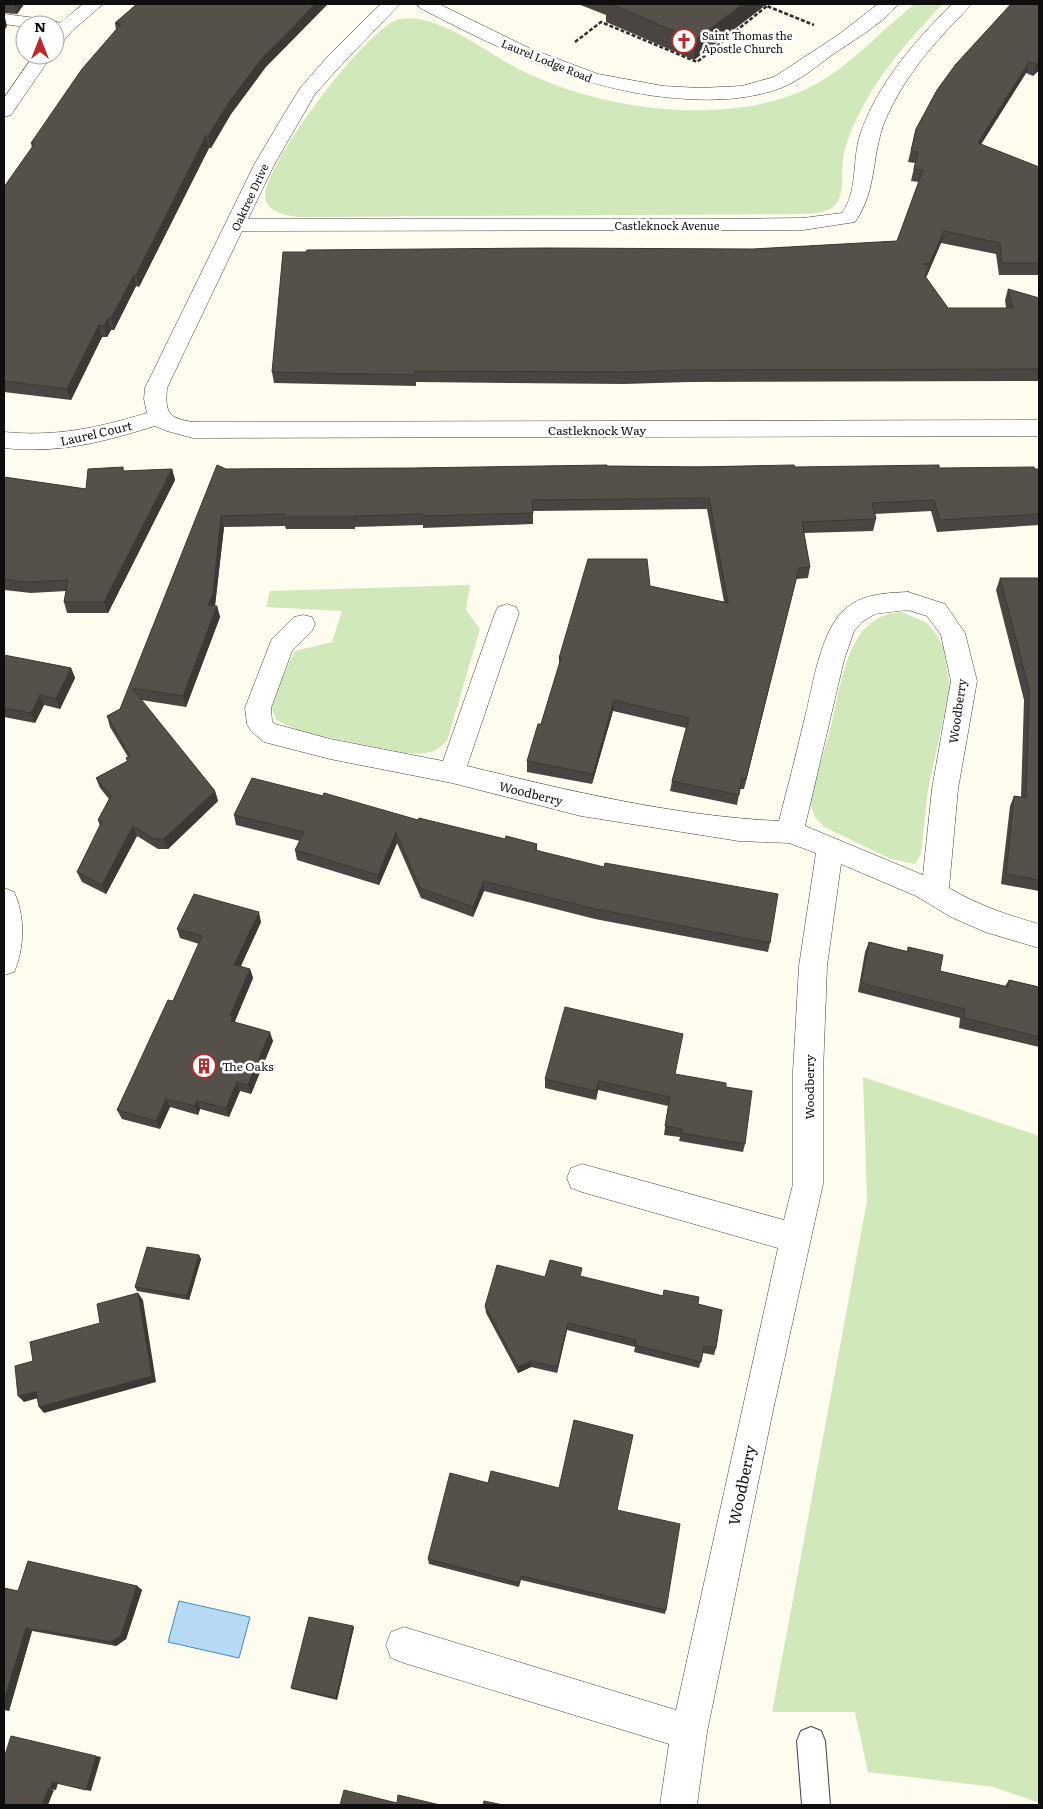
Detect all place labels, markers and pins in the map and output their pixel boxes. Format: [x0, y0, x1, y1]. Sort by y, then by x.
place label: Saint Thomas the Apostle Church [702, 27, 793, 56]
church icon: Saint Thomas the Apostle Church [671, 28, 697, 54]
building icon: The Oaks [191, 1053, 217, 1079]
place label: The Oaks [222, 1057, 274, 1075]

